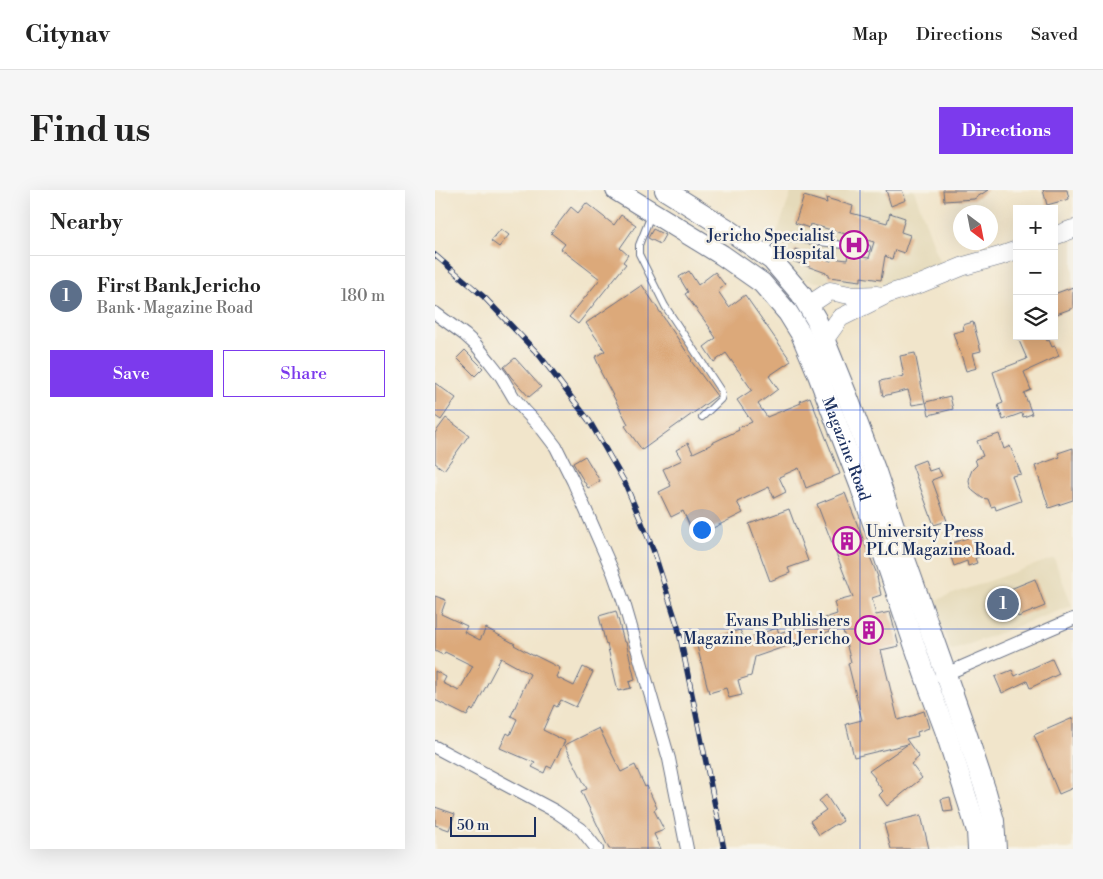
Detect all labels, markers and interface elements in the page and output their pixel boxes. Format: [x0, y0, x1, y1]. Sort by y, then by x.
text: Citynav [25, 20, 110, 50]
text: Map [852, 23, 888, 46]
text: Directions [916, 23, 1003, 46]
text: Saved [1031, 23, 1078, 46]
button: Directions [939, 107, 1073, 154]
text: Find us [30, 109, 150, 152]
north arrow [953, 205, 998, 250]
map controls [1013, 205, 1058, 340]
button: + [1013, 205, 1058, 250]
text: Nearby [50, 210, 123, 236]
place label: Jericho Specialist Hospital [706, 226, 835, 264]
hospital icon: Jericho Specialist Hospital [839, 230, 869, 260]
button: − [1013, 250, 1058, 295]
text: First Bank Jericho [97, 274, 261, 298]
text: 1 [62, 286, 70, 306]
text: 180 m [341, 286, 385, 306]
button: layers [1013, 295, 1058, 340]
text: Bank · Magazine Road [97, 298, 253, 318]
button: Save [50, 350, 213, 397]
button: Share [223, 350, 385, 397]
street label: Magazine Road [817, 394, 875, 504]
your location [689, 517, 715, 543]
place label: University Press PLC Magazine Road. [866, 522, 1015, 560]
building icon: University Press PLC Magazine Road. [832, 526, 862, 556]
pin: 1 [987, 585, 1019, 623]
place label: Evans Publishers Magazine Road,Jericho [683, 611, 850, 649]
building icon: Evans Publishers Magazine Road,Jericho [854, 615, 884, 645]
scale bar [450, 814, 536, 837]
text: 50 m [457, 817, 489, 835]

